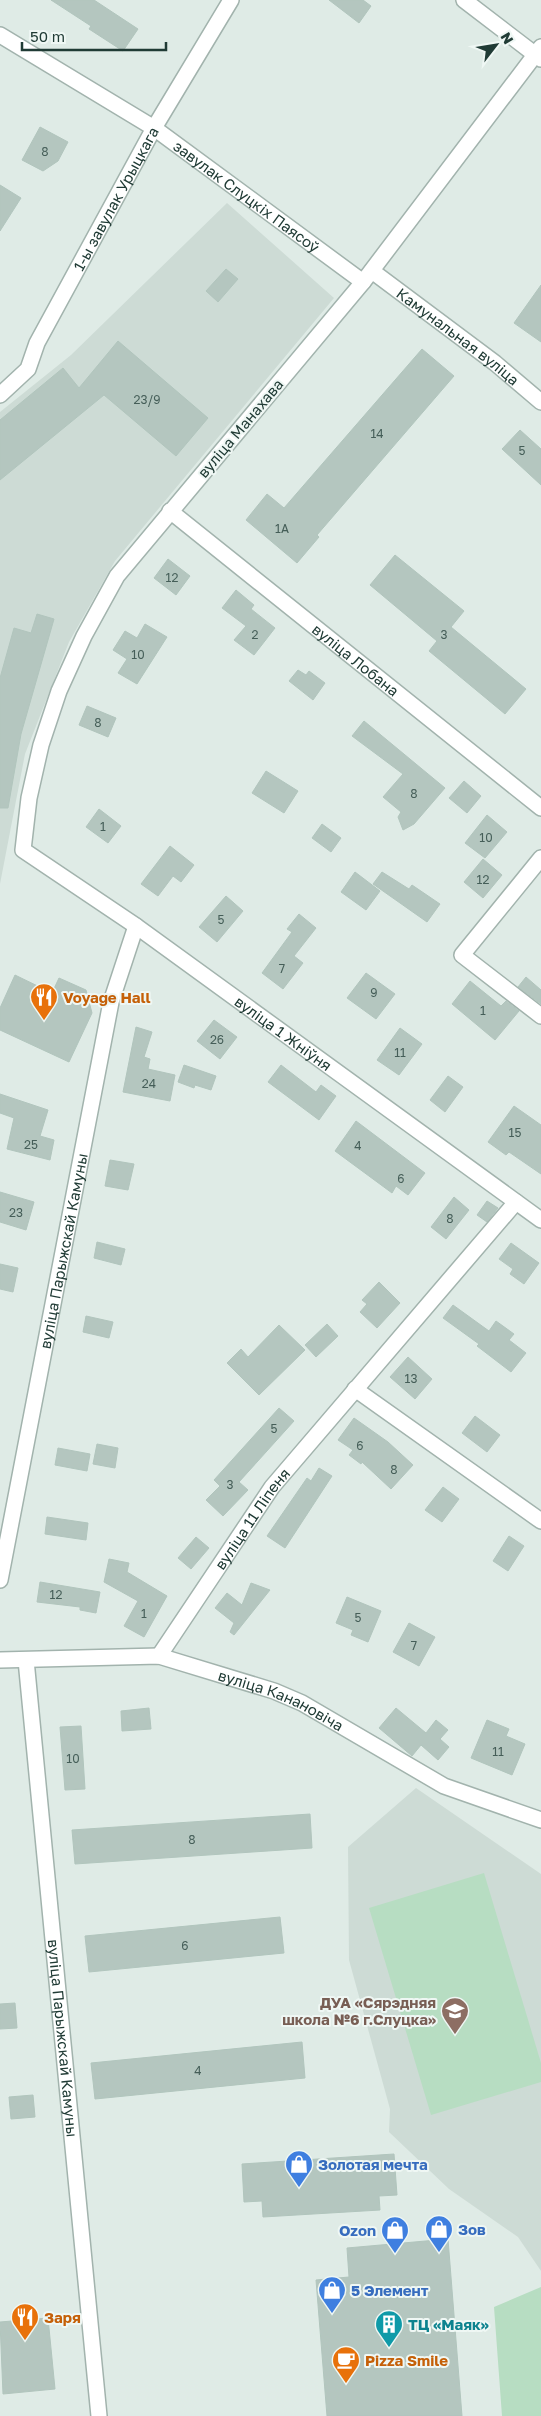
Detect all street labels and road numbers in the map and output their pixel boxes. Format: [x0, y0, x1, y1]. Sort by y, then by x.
street label: 1-ы завулак Урыцкага [69, 124, 162, 274]
street label: завулак Слуцкіх Паясоў [170, 137, 324, 256]
street label: Камунальная вуліца [393, 284, 523, 389]
street label: вуліца Манахава [193, 375, 287, 481]
street label: вуліца Лобана [309, 620, 403, 700]
street label: вуліца 1 Жніўня [231, 992, 335, 1074]
street label: вуліца Парыжскай Камуны [36, 1152, 91, 1350]
street label: вуліца 11 Ліпеня [211, 1464, 293, 1573]
street label: вуліца Канановіча [216, 1666, 347, 1734]
street label: вуліца Парыжскай Камуны [45, 1938, 82, 2138]

